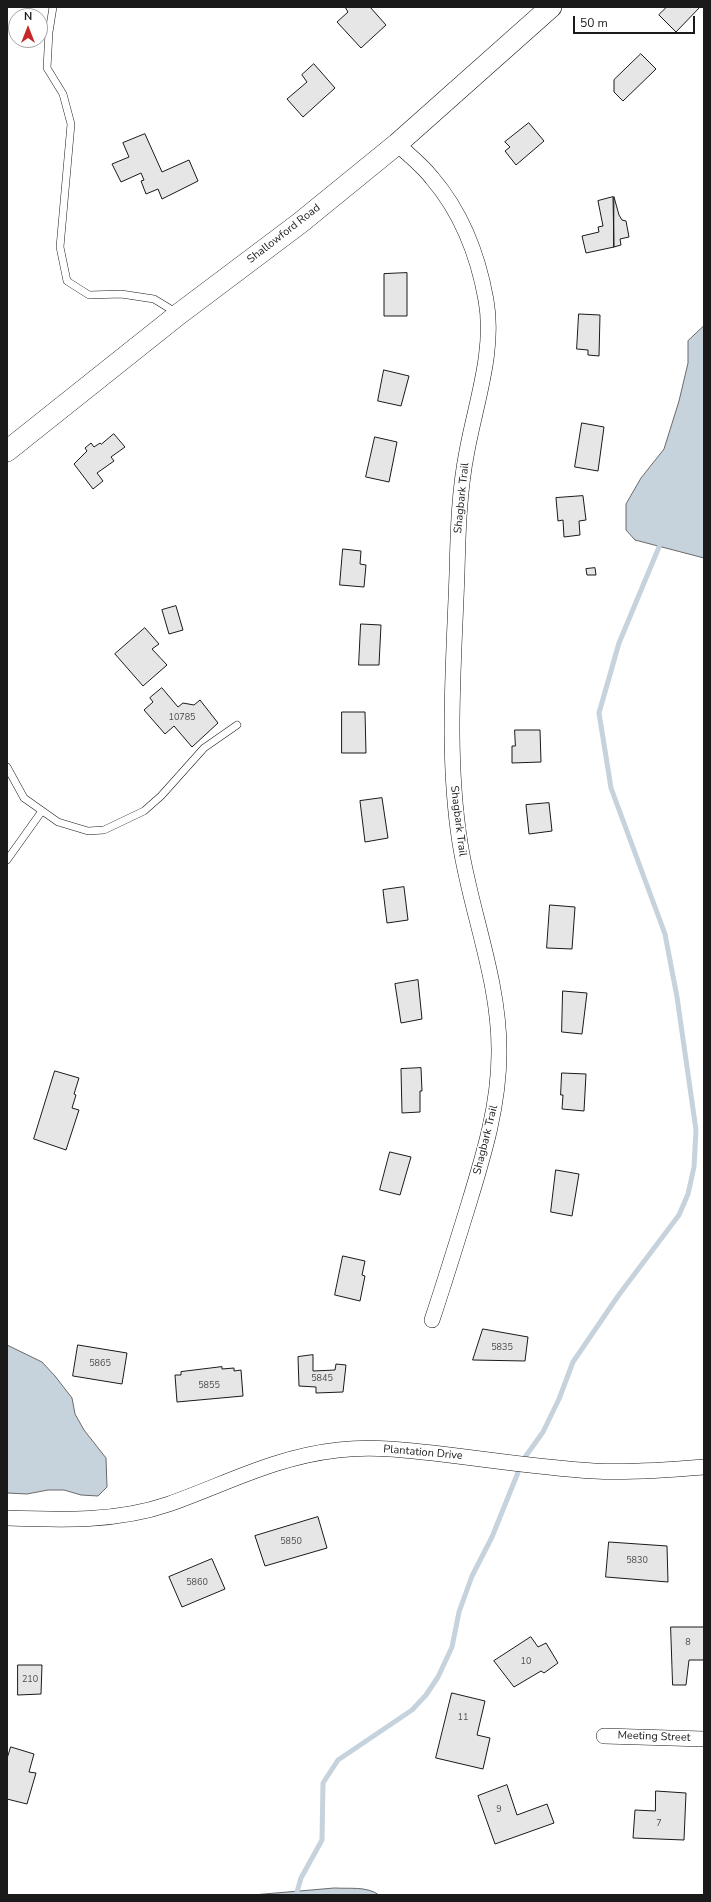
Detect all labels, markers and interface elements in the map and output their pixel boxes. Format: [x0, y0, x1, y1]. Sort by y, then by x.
north arrow [8, 8, 48, 48]
scale bar [575, 8, 697, 34]
text: N [24, 9, 32, 24]
text: 50 m [580, 15, 608, 31]
street label: Shallowford Road [245, 201, 323, 267]
street label: Shagbark Trail [452, 462, 472, 534]
house number: 10785 [169, 713, 195, 723]
street label: Shagbark Trail [447, 785, 469, 857]
street label: Shagbark Trail [471, 1104, 501, 1176]
house number: 5835 [491, 1343, 513, 1353]
house number: 5865 [89, 1359, 111, 1369]
house number: 5845 [311, 1374, 333, 1384]
house number: 5855 [198, 1381, 220, 1391]
street label: Plantation Drive [383, 1443, 463, 1463]
house number: 5850 [280, 1537, 302, 1547]
house number: 5830 [626, 1556, 648, 1566]
house number: 5860 [186, 1578, 208, 1588]
house number: 8 [685, 1638, 691, 1648]
house number: 10 [521, 1657, 531, 1667]
house number: 210 [22, 1675, 38, 1685]
house number: 11 [458, 1713, 468, 1723]
street label: Meeting Street [617, 1729, 691, 1745]
house number: 9 [496, 1805, 502, 1815]
house number: 7 [656, 1819, 662, 1829]

